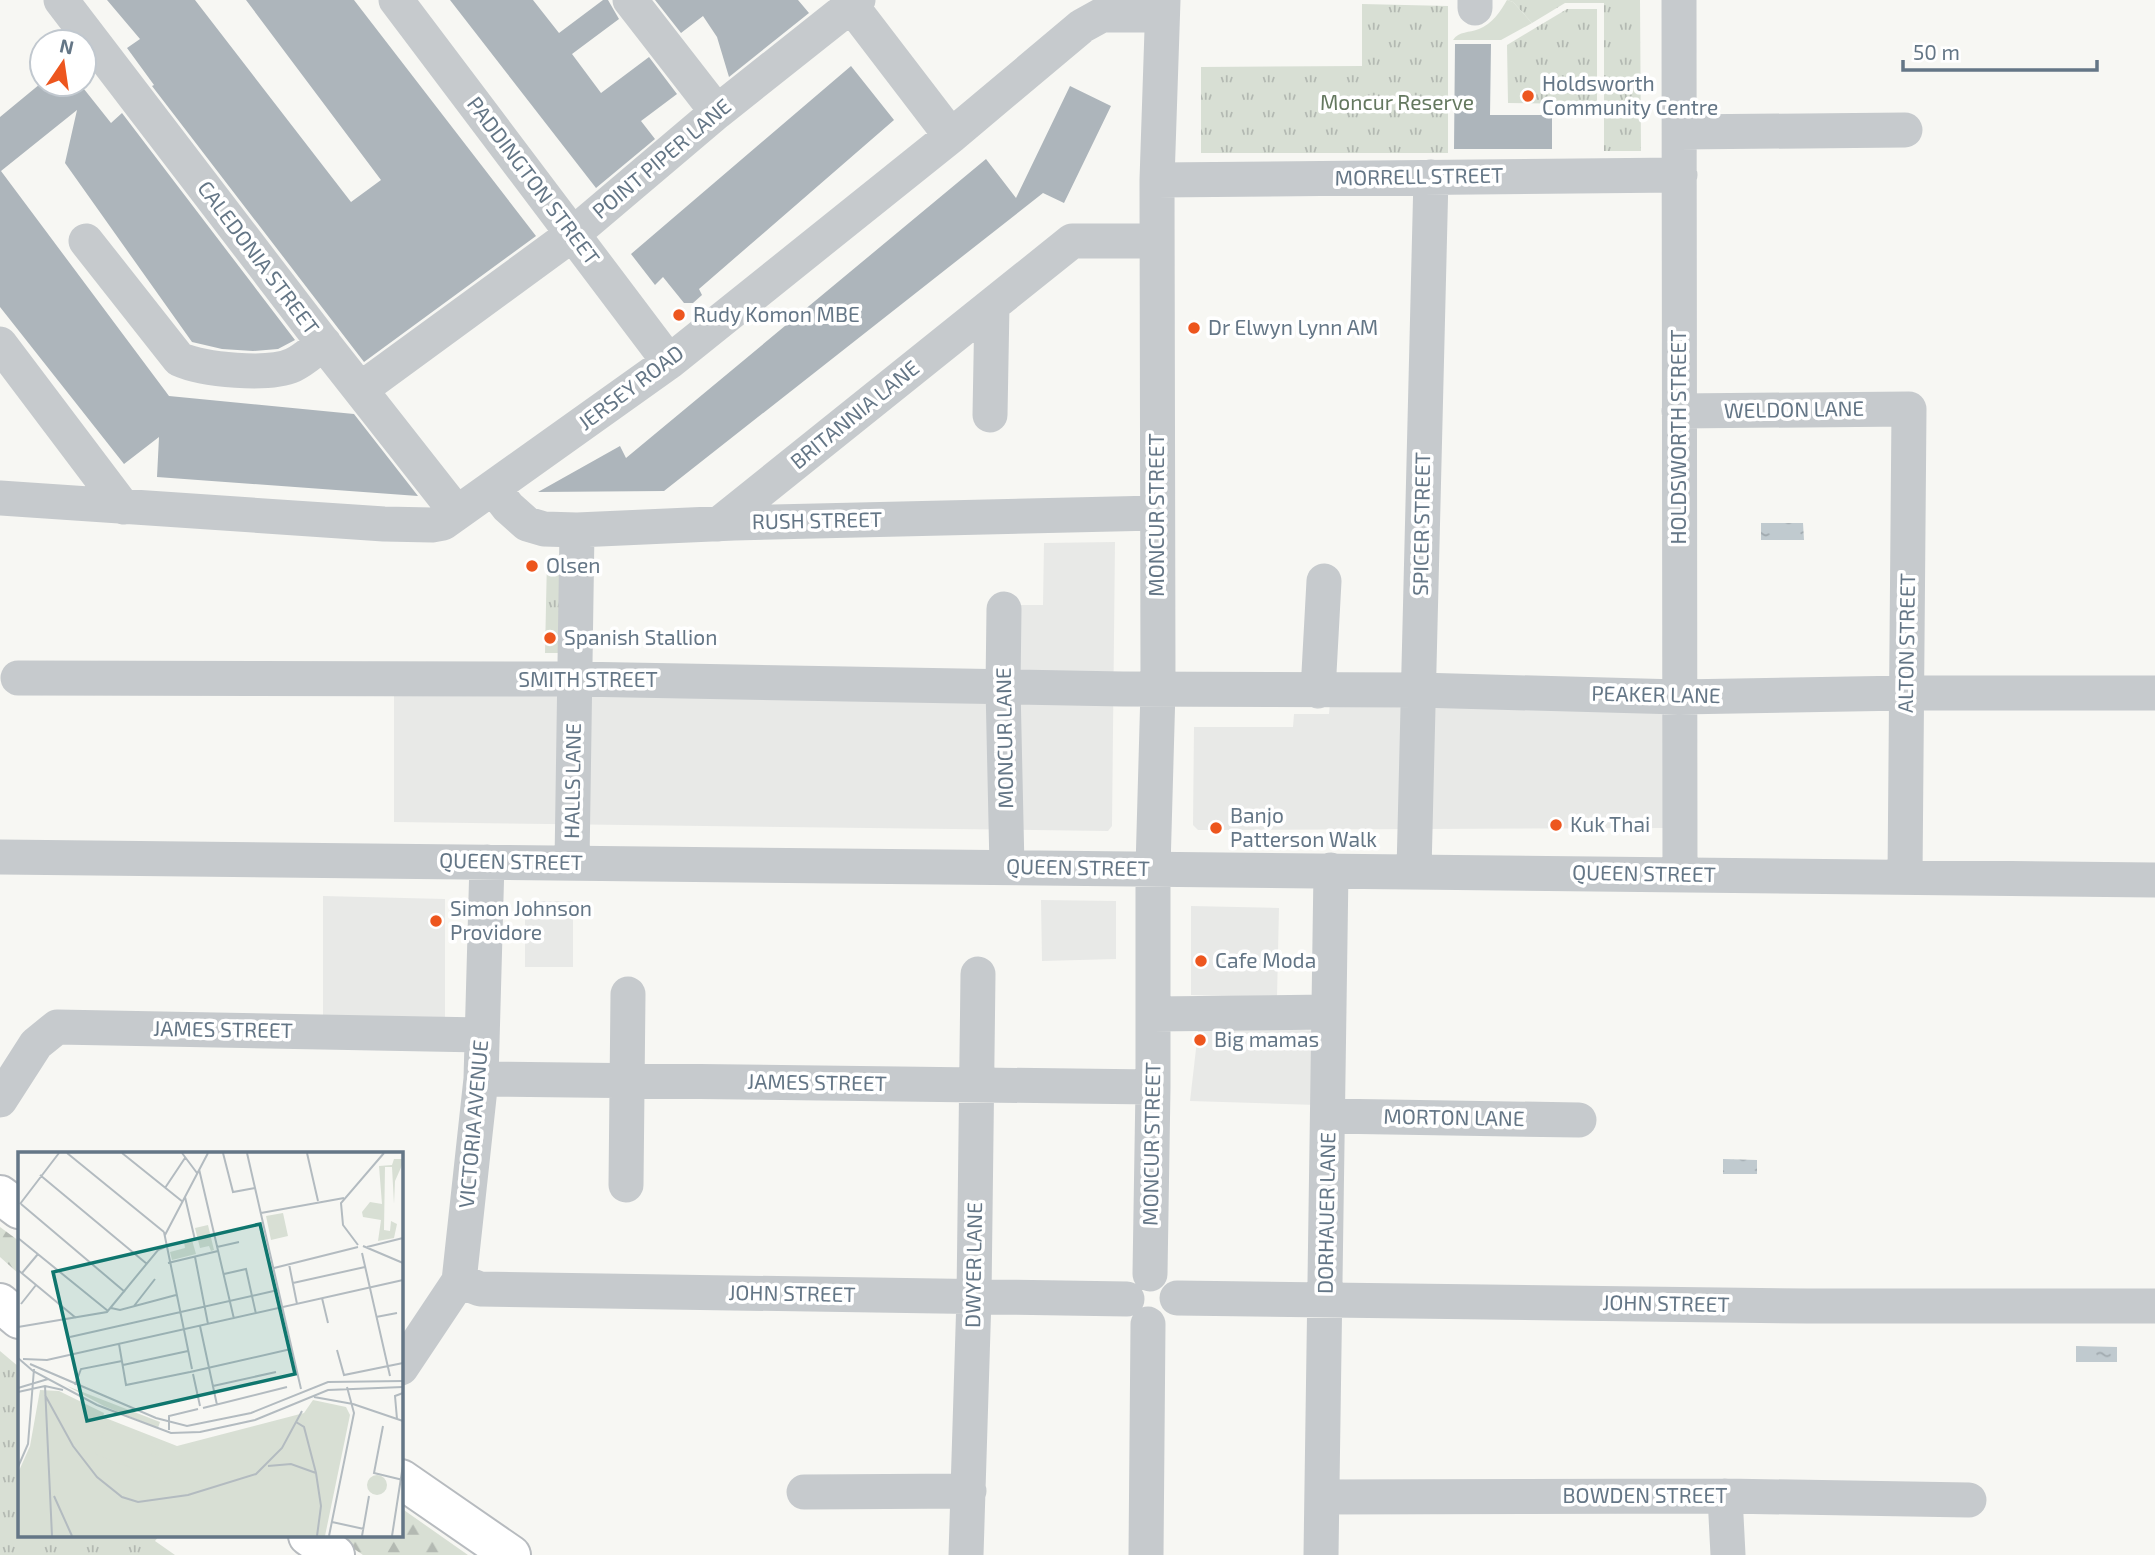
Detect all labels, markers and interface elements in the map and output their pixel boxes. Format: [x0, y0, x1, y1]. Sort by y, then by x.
north arrow [28, 28, 98, 98]
scale bar [1903, 28, 2097, 72]
text: N [58, 33, 76, 59]
text: 50 m [1913, 39, 1960, 64]
place label: Holdsworth Community Centre [1542, 70, 1718, 119]
marker: Holdsworth Community Centre [1520, 88, 1536, 104]
park label: Moncur Reserve [1320, 89, 1474, 114]
street label: PADDINGTON STREET [463, 91, 606, 269]
street label: POINT PIPER LANE [587, 93, 735, 223]
street label: MORRELL STREET [1334, 162, 1503, 189]
street label: CALEDONIA STREET [193, 175, 325, 339]
place label: Rudy Komon MBE [693, 301, 860, 326]
marker: Rudy Komon MBE [671, 307, 687, 323]
place label: Dr Elwyn Lynn AM [1208, 314, 1378, 339]
marker: Dr Elwyn Lynn AM [1186, 320, 1202, 336]
street label: HOLDSWORTH STREET [1665, 330, 1690, 544]
street label: JERSEY ROAD [572, 339, 688, 435]
street label: BRITANNIA LANE [785, 354, 923, 473]
street label: WELDON LANE [1724, 395, 1864, 422]
street label: MONCUR STREET [1143, 433, 1168, 597]
street label: SPICER STREET [1407, 452, 1434, 596]
street label: RUSH STREET [752, 506, 882, 533]
place label: Olsen [546, 552, 600, 577]
marker: Olsen [524, 558, 540, 574]
street label: ALTON STREET [1892, 573, 1919, 713]
place label: Spanish Stallion [564, 624, 717, 649]
marker: Spanish Stallion [542, 630, 558, 646]
street label: SMITH STREET [518, 666, 658, 691]
street label: MONCUR LANE [990, 667, 1017, 809]
street label: PEAKER LANE [1591, 680, 1721, 707]
street label: HALLS LANE [558, 723, 585, 839]
place label: Banjo Patterson Walk [1230, 802, 1377, 851]
place label: Kuk Thai [1570, 811, 1650, 836]
marker: Kuk Thai [1548, 817, 1564, 833]
marker: Banjo Patterson Walk [1208, 820, 1224, 836]
street label: QUEEN STREET [439, 847, 583, 875]
street label: QUEEN STREET [1006, 853, 1150, 881]
street label: QUEEN STREET [1572, 859, 1716, 887]
place label: Simon Johnson Providore [450, 895, 592, 944]
marker: Simon Johnson Providore [428, 913, 444, 929]
place label: Cafe Moda [1215, 947, 1316, 972]
marker: Cafe Moda [1193, 953, 1209, 969]
street label: JAMES STREET [153, 1015, 293, 1042]
place label: Big mamas [1214, 1026, 1319, 1051]
marker: Big mamas [1192, 1032, 1208, 1048]
street label: VICTORIA AVENUE [453, 1039, 492, 1209]
street label: MONCUR STREET [1137, 1062, 1164, 1226]
street label: JAMES STREET [747, 1068, 887, 1095]
street label: MORTON LANE [1383, 1103, 1525, 1130]
street label: DORHAUER LANE [1312, 1132, 1339, 1294]
inset map [18, 1152, 402, 1538]
street label: DWYER LANE [959, 1202, 986, 1328]
street label: JOHN STREET [728, 1279, 856, 1306]
street label: JOHN STREET [1602, 1289, 1730, 1316]
street label: BOWDEN STREET [1563, 1482, 1727, 1507]

